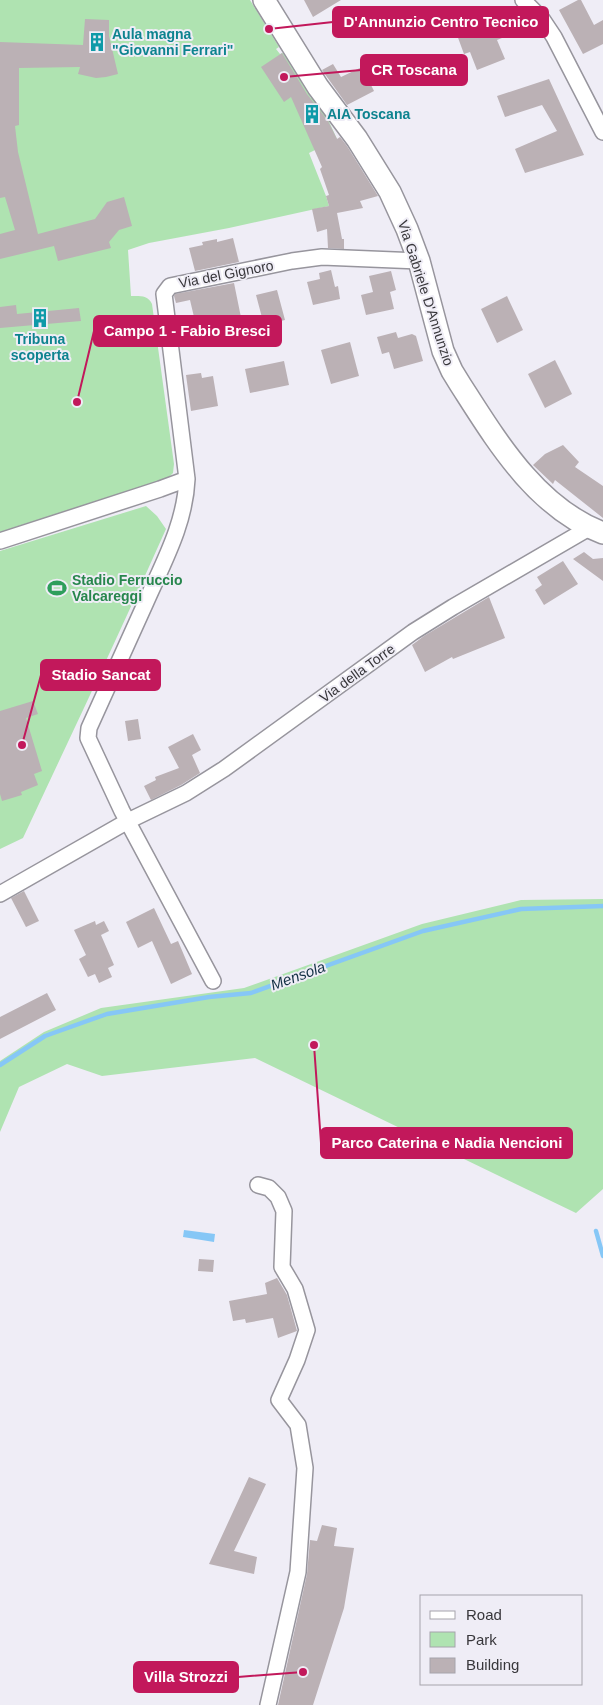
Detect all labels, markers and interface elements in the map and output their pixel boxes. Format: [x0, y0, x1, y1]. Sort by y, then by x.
callout: D'Annunzio Centro Tecnico [333, 7, 548, 37]
text: D'Annunzio Centro Tecnico [344, 13, 538, 30]
place label: Aula magna "Giovanni Ferrari" [112, 26, 233, 58]
building icon: Aula magna "Giovanni Ferrari" [86, 31, 108, 53]
callout: CR Toscana [361, 55, 467, 85]
text: CR Toscana [371, 61, 457, 78]
building icon: AIA Toscana [301, 103, 323, 125]
place label: AIA Toscana [327, 106, 410, 122]
street label: Via Gabriele D'Annunzio [395, 218, 457, 368]
street label: Via del Gignoro [177, 257, 275, 291]
building icon: Tribuna scoperta [29, 307, 51, 329]
callout: Campo 1 - Fabio Bresci [94, 316, 281, 346]
text: Campo 1 - Fabio Bresci [104, 322, 270, 339]
place label: Tribuna scoperta [11, 331, 69, 363]
place label: Stadio Ferruccio Valcareggi [72, 572, 182, 604]
sports icon: Stadio Ferruccio Valcareggi [46, 577, 68, 599]
street label: Via della Torre [316, 640, 398, 706]
callout: Stadio Sancat [41, 660, 160, 690]
text: Stadio Sancat [51, 666, 151, 683]
water label: Mensola [268, 958, 327, 993]
callout: Parco Caterina e Nadia Nencioni [321, 1128, 572, 1158]
text: Parco Caterina e Nadia Nencioni [332, 1134, 562, 1151]
legend [420, 1595, 583, 1685]
text: Road [466, 1606, 502, 1623]
text: Park [466, 1631, 497, 1648]
text: Building [466, 1656, 519, 1673]
callout: Villa Strozzi [134, 1662, 238, 1692]
text: Villa Strozzi [144, 1668, 228, 1685]

